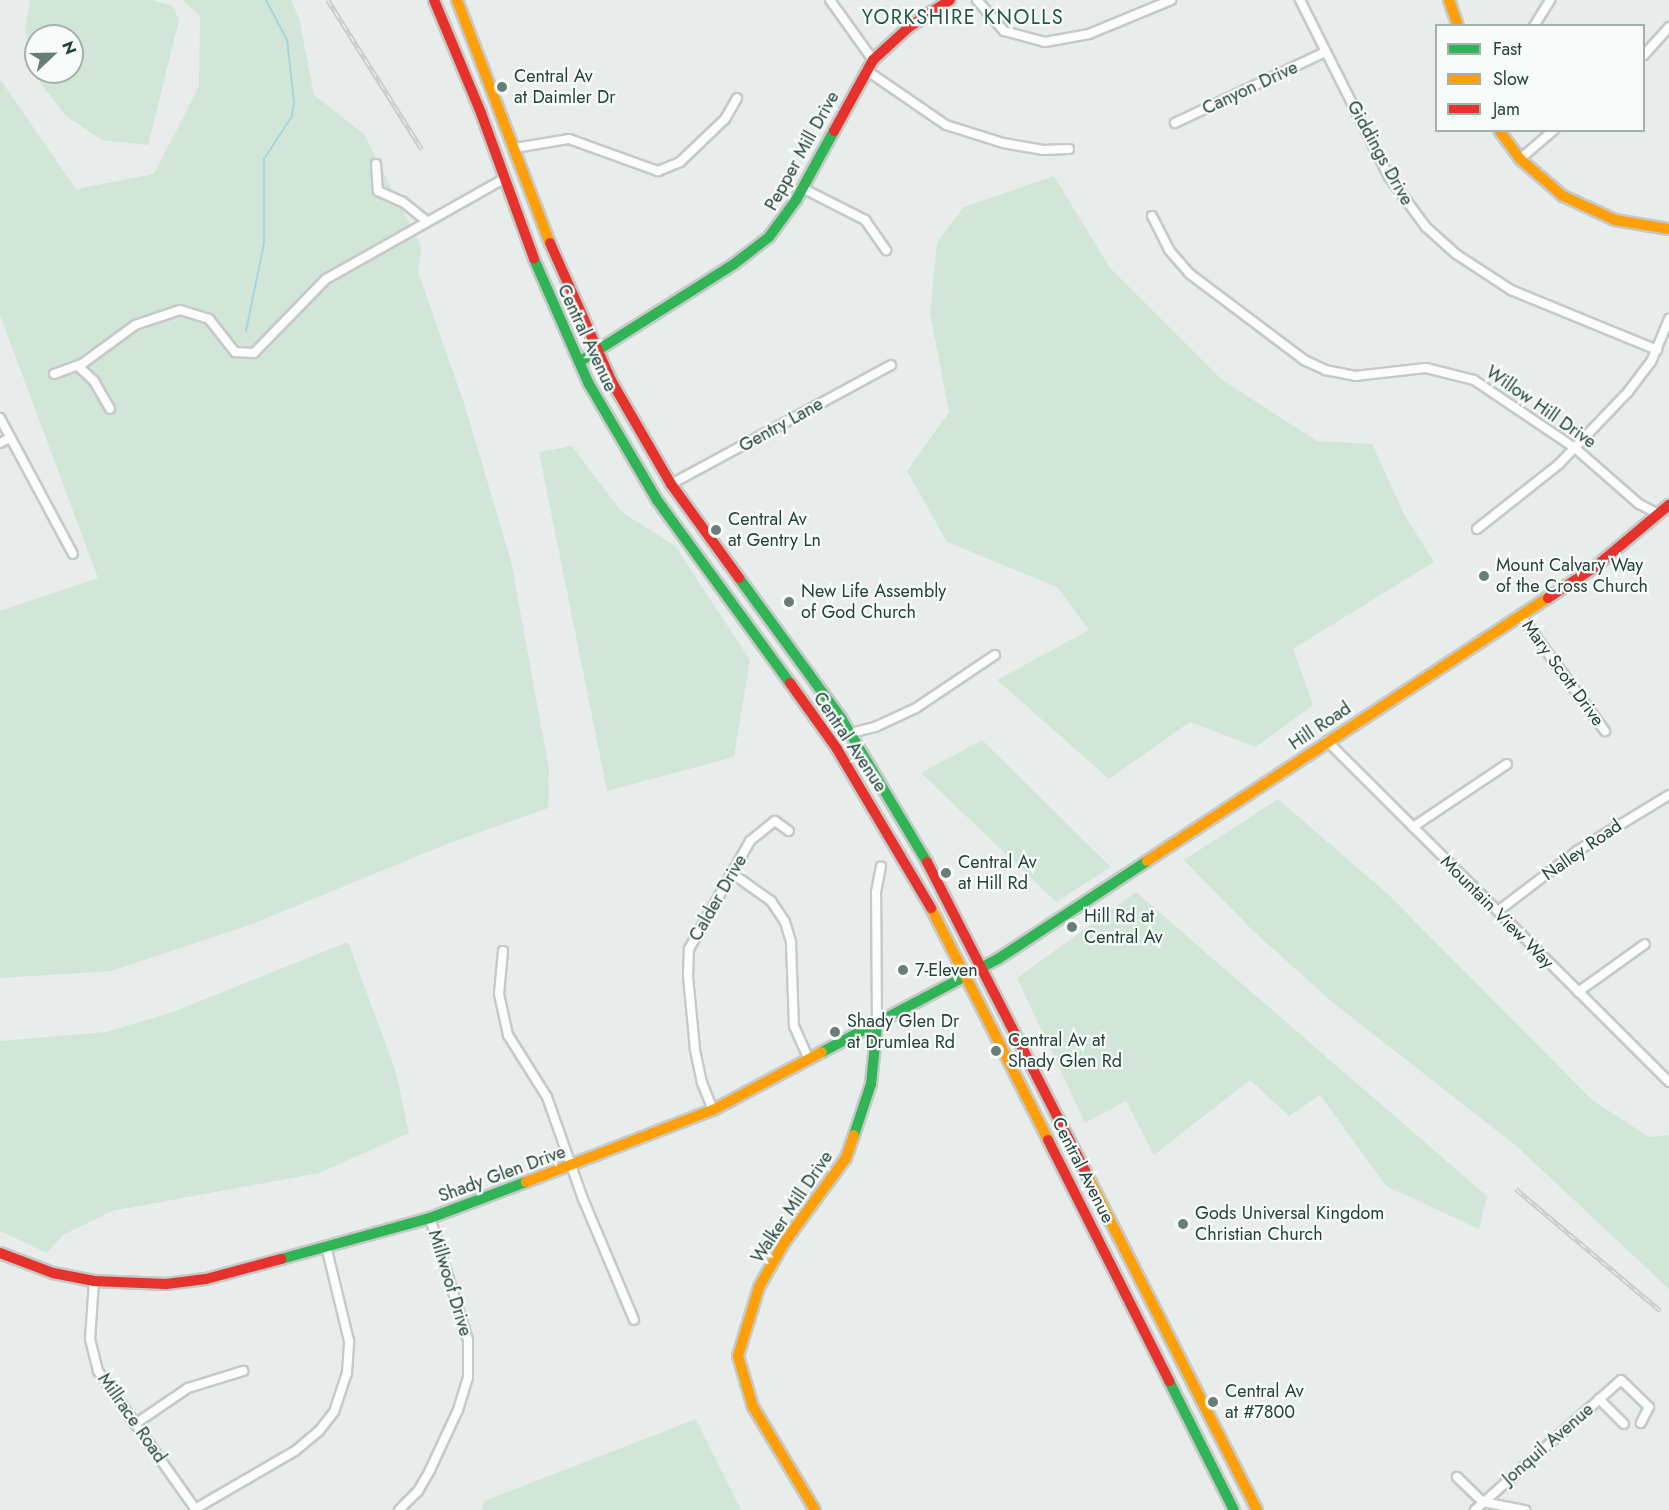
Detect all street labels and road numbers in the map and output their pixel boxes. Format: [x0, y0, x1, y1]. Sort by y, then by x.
street label: Canyon Drive [1199, 57, 1301, 119]
street label: Pepper Mill Drive [760, 88, 844, 214]
street label: Giddings Drive [1342, 97, 1418, 209]
street label: Central Avenue [553, 281, 621, 395]
street label: Willow Hill Drive [1482, 361, 1600, 453]
street label: Gentry Lane [735, 393, 827, 457]
street label: Mary Scott Drive [1517, 616, 1609, 730]
street label: Central Avenue [809, 688, 891, 796]
street label: Hill Road [1285, 697, 1355, 755]
street label: Nalley Road [1538, 815, 1626, 885]
street label: Calder Drive [685, 851, 751, 945]
street label: Mountain View Way [1436, 851, 1558, 973]
street label: Central Avenue [1047, 1114, 1119, 1226]
street label: Shady Glen Drive [435, 1141, 569, 1207]
street label: Walker Mill Drive [747, 1147, 837, 1267]
street label: Millwoof Drive [424, 1227, 476, 1339]
street label: Millrace Road [93, 1369, 171, 1467]
street label: Jonquil Avenue [1498, 1399, 1598, 1489]

